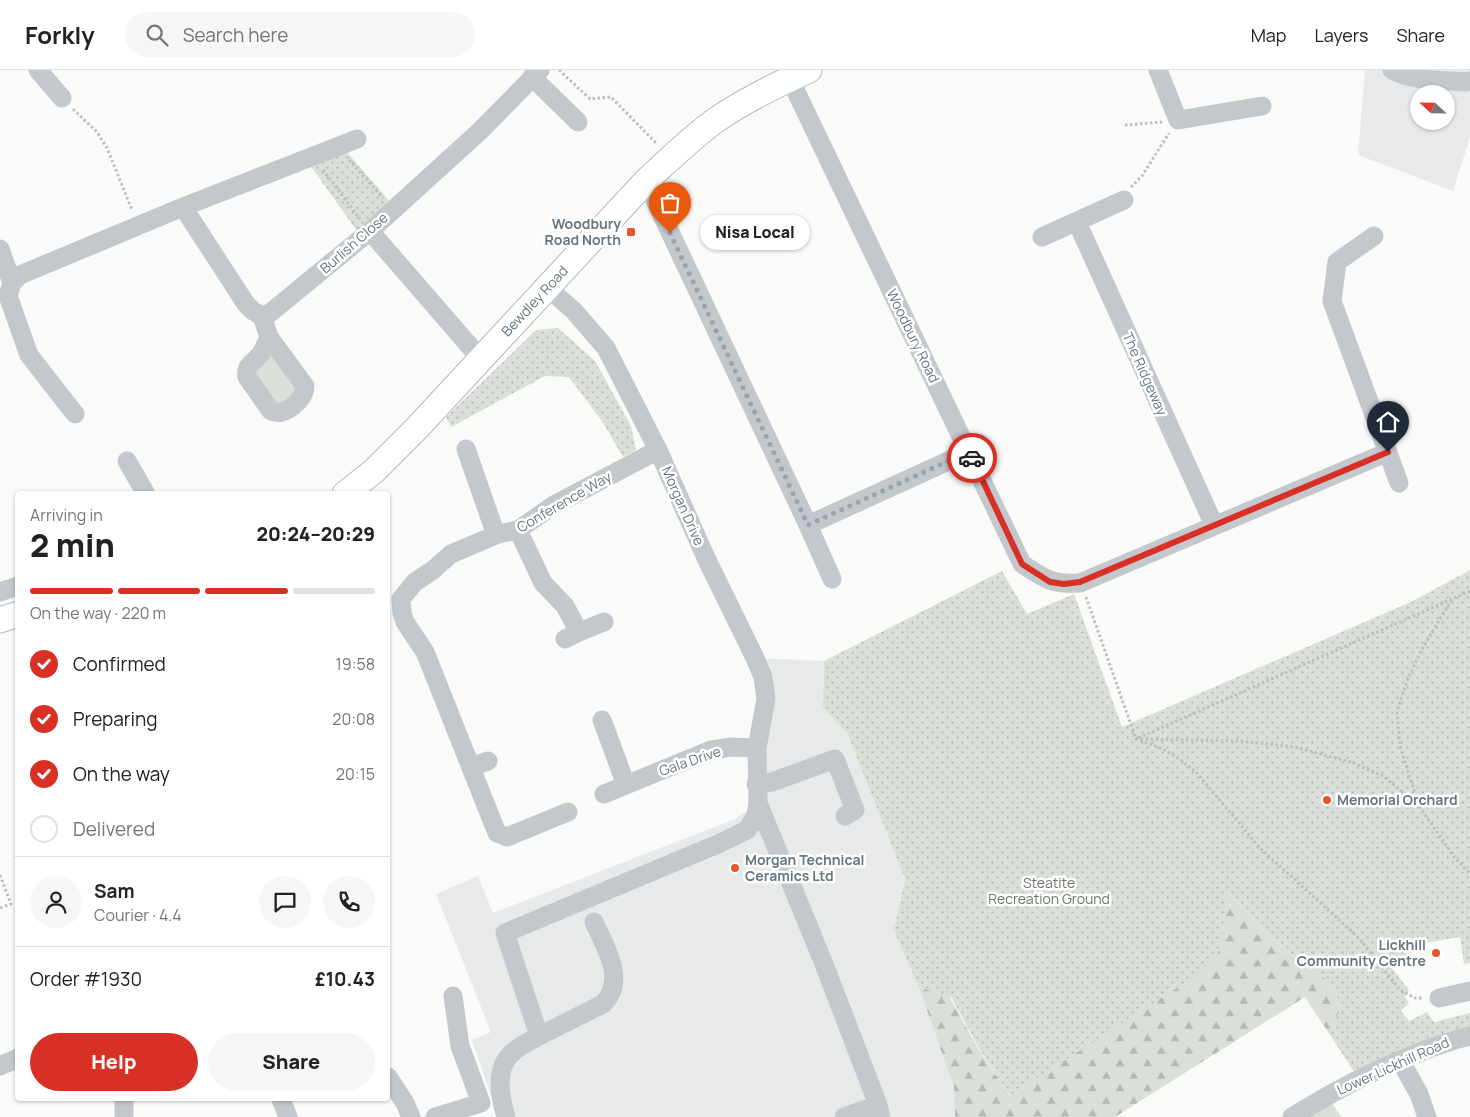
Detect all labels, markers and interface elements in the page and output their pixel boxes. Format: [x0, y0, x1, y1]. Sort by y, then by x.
search box [125, 12, 475, 57]
text: Forkly [25, 18, 95, 51]
icon: search [143, 21, 171, 49]
text: Search here [183, 22, 288, 48]
text: Map [1251, 23, 1286, 47]
text: Layers [1314, 23, 1368, 47]
text: Share [1396, 23, 1445, 47]
north arrow [1410, 85, 1455, 130]
map controls [1410, 85, 1455, 130]
pin [649, 182, 691, 233]
icon: bag [656, 189, 684, 217]
street label: Burlish Close [316, 208, 392, 277]
place label: Woodbury Road North [544, 214, 621, 249]
callout: Nisa Local [700, 216, 810, 250]
text: Nisa Local [715, 221, 795, 243]
marker: Woodbury Road North [625, 226, 637, 238]
street label: Bewdley Road [497, 261, 572, 340]
street label: Woodbury Road [883, 286, 944, 386]
street label: The Ridgeway [1119, 329, 1173, 419]
pin [1367, 401, 1409, 452]
icon: home [1374, 408, 1402, 436]
courier [947, 433, 997, 483]
icon: car [958, 444, 986, 472]
street label: Morgan Drive [658, 463, 709, 548]
street label: Conference Way [513, 466, 615, 536]
text: Arriving in [30, 504, 103, 526]
text: 20:24–20:29 [257, 521, 375, 547]
text: 2 min [30, 523, 115, 567]
text: On the way · 220 m [30, 602, 166, 624]
icon: check [30, 650, 58, 678]
text: Confirmed [73, 651, 166, 677]
text: 19:58 [336, 653, 375, 675]
icon: check [30, 705, 58, 733]
text: Preparing [73, 706, 158, 732]
text: 20:08 [332, 708, 375, 730]
street label: Gala Drive [656, 741, 723, 780]
icon: check [30, 760, 58, 788]
text: On the way [73, 761, 170, 787]
text: 20:15 [336, 763, 375, 785]
place label: Memorial Orchard [1337, 790, 1458, 809]
marker: Memorial Orchard [1321, 794, 1333, 806]
text: Delivered [73, 816, 155, 842]
place label: Morgan Technical Ceramics Ltd [745, 850, 864, 885]
marker: Morgan Technical Ceramics Ltd [729, 862, 741, 874]
park label: Steatite Recreation Ground [988, 873, 1110, 908]
button: person [30, 876, 82, 928]
button: chat [259, 876, 311, 928]
button: phone [323, 876, 375, 928]
text: Sam [94, 878, 135, 904]
text: Courier · 4.4 [94, 904, 182, 926]
place label: Lickhill Community Centre [1297, 935, 1426, 970]
marker: Lickhill Community Centre [1430, 947, 1442, 959]
text: Order #1930 [30, 966, 142, 992]
text: £10.43 [315, 966, 375, 992]
street label: Lower Lickhill Road [1334, 1032, 1452, 1099]
button: Help [30, 1033, 198, 1091]
button: Share [208, 1033, 375, 1091]

